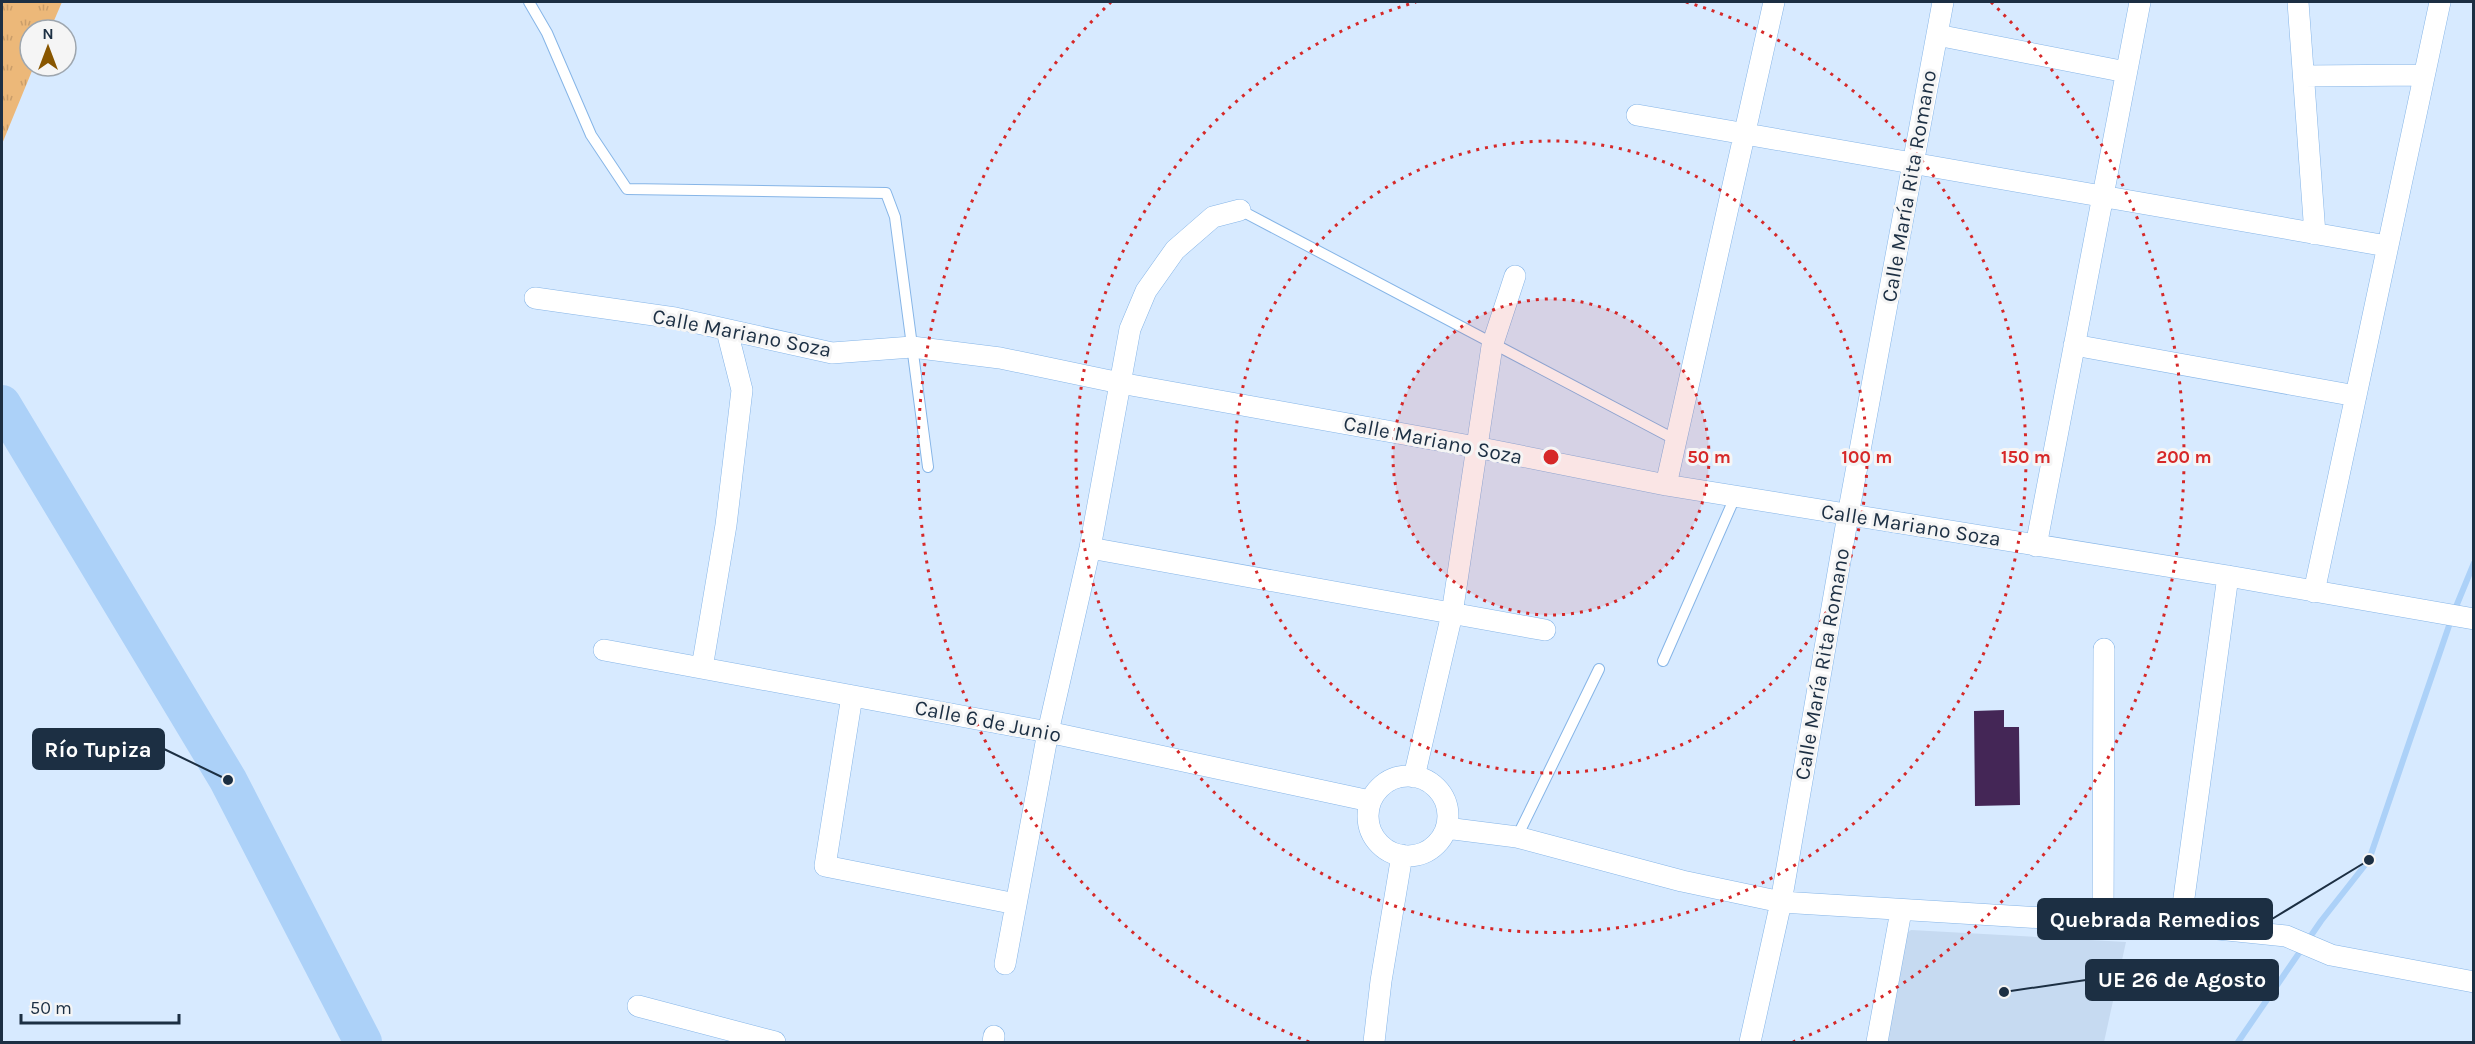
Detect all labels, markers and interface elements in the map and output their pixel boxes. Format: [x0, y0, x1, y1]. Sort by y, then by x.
north arrow [18, 18, 78, 78]
text: N [42, 24, 54, 43]
street label: Calle María Rita Romano [1877, 68, 1941, 304]
street label: Calle Mariano Soza [651, 304, 833, 362]
street label: Calle Mariano Soza [1342, 411, 1524, 469]
text: 50 m [1687, 446, 1731, 468]
text: 100 m [1842, 446, 1892, 468]
text: 150 m [2001, 446, 2051, 468]
text: 200 m [2156, 446, 2212, 468]
centre of rings [1541, 447, 1561, 467]
street label: Calle Mariano Soza [1819, 499, 2003, 551]
street label: Calle María Rita Romano [1790, 546, 1854, 782]
street label: Calle 6 de Junio [913, 695, 1063, 747]
callout: Río Tupiza [33, 729, 164, 769]
text: Río Tupiza [44, 737, 152, 763]
callout: Quebrada Remedios [2038, 899, 2272, 939]
text: Quebrada Remedios [2050, 907, 2260, 933]
callout: UE 26 de Agosto [2086, 960, 2278, 1000]
text: UE 26 de Agosto [2098, 967, 2266, 993]
scale bar [21, 987, 178, 1025]
text: 50 m [30, 997, 72, 1019]

